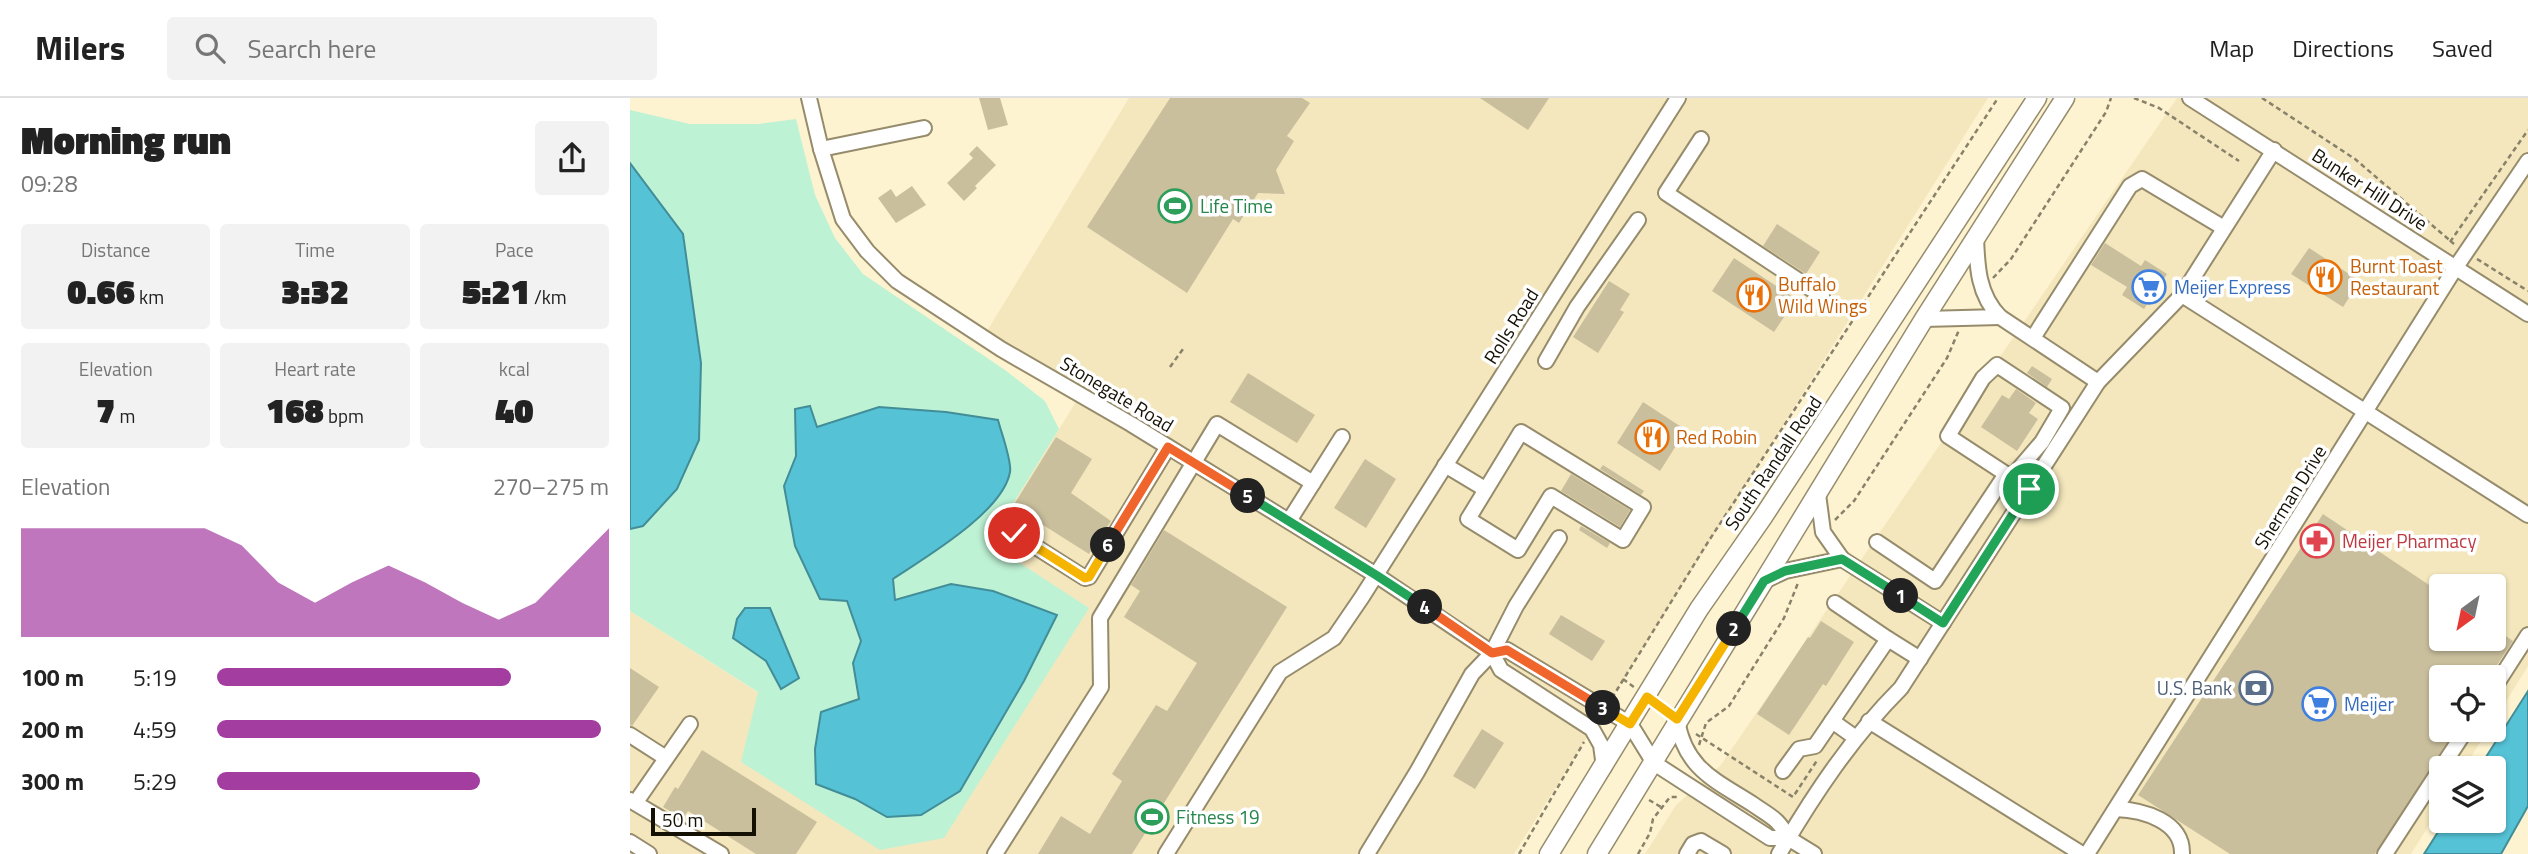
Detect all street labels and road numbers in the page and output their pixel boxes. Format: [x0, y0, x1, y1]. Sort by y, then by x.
street label: Bunker Hill Drive [2307, 140, 2434, 237]
street label: Rolls Road [1476, 282, 1545, 369]
street label: Stonegate Road [1055, 348, 1179, 439]
street label: South Randall Road [1717, 390, 1828, 536]
street label: Sherman Drive [2246, 439, 2333, 554]

